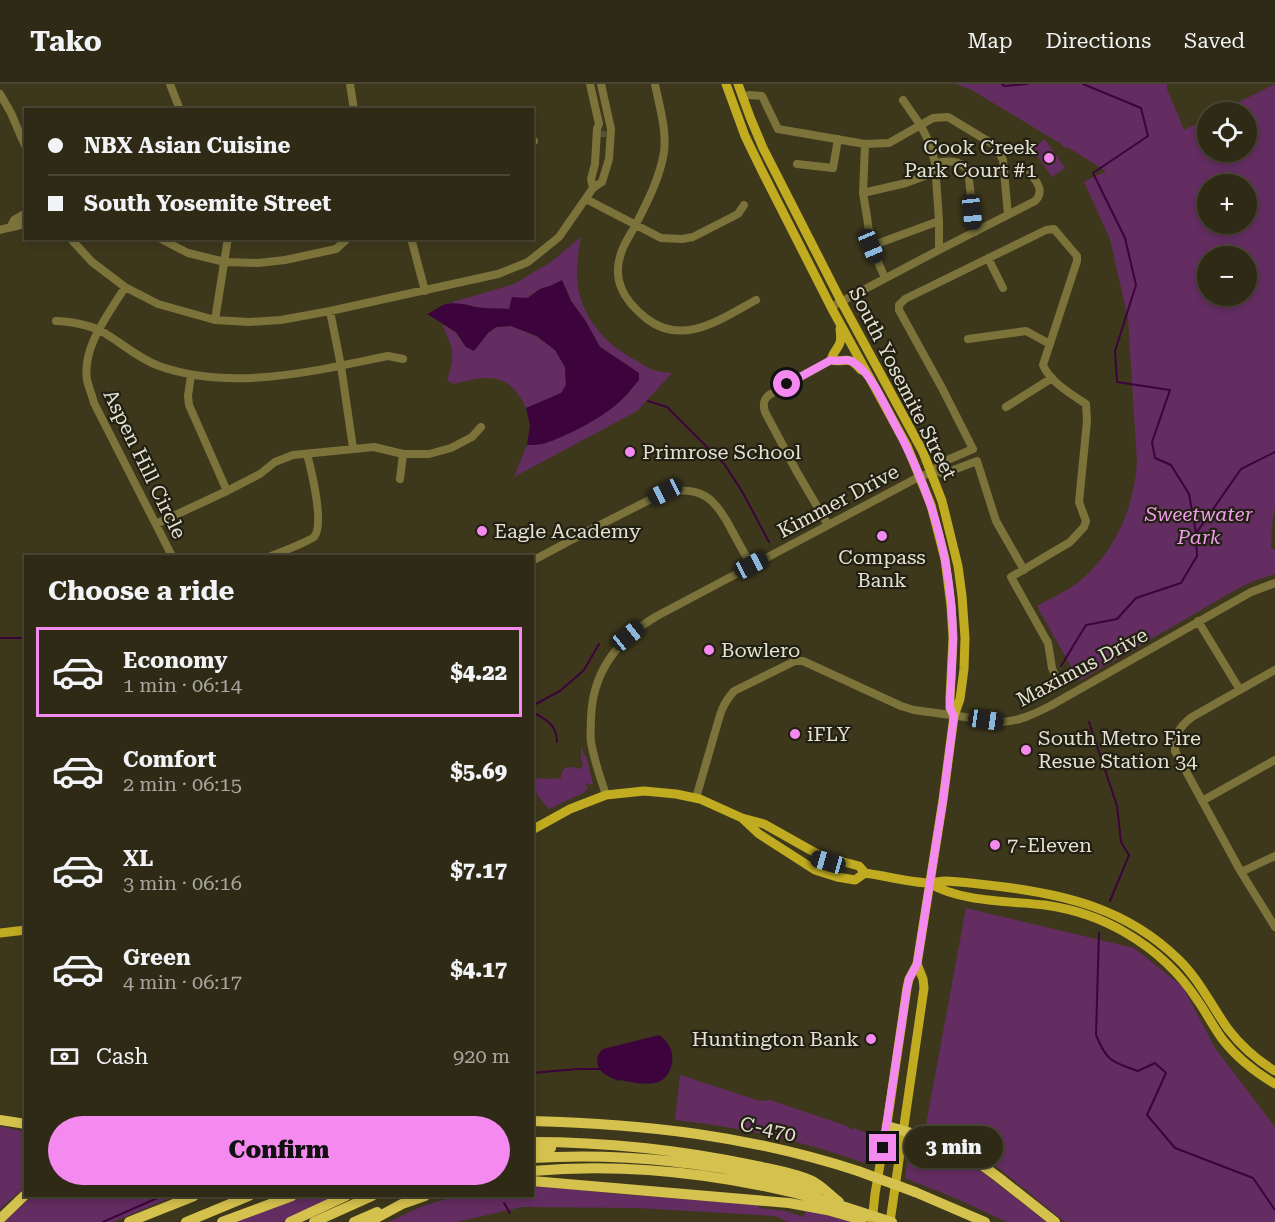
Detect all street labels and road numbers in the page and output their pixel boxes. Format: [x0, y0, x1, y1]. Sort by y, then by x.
street label: South Yosemite Street [844, 283, 962, 484]
street label: Aspen Hill Circle [98, 385, 192, 543]
street label: Kimmer Drive [773, 459, 903, 543]
street label: Maximus Drive [1012, 622, 1152, 712]
street label: C-470 [738, 1111, 798, 1147]

